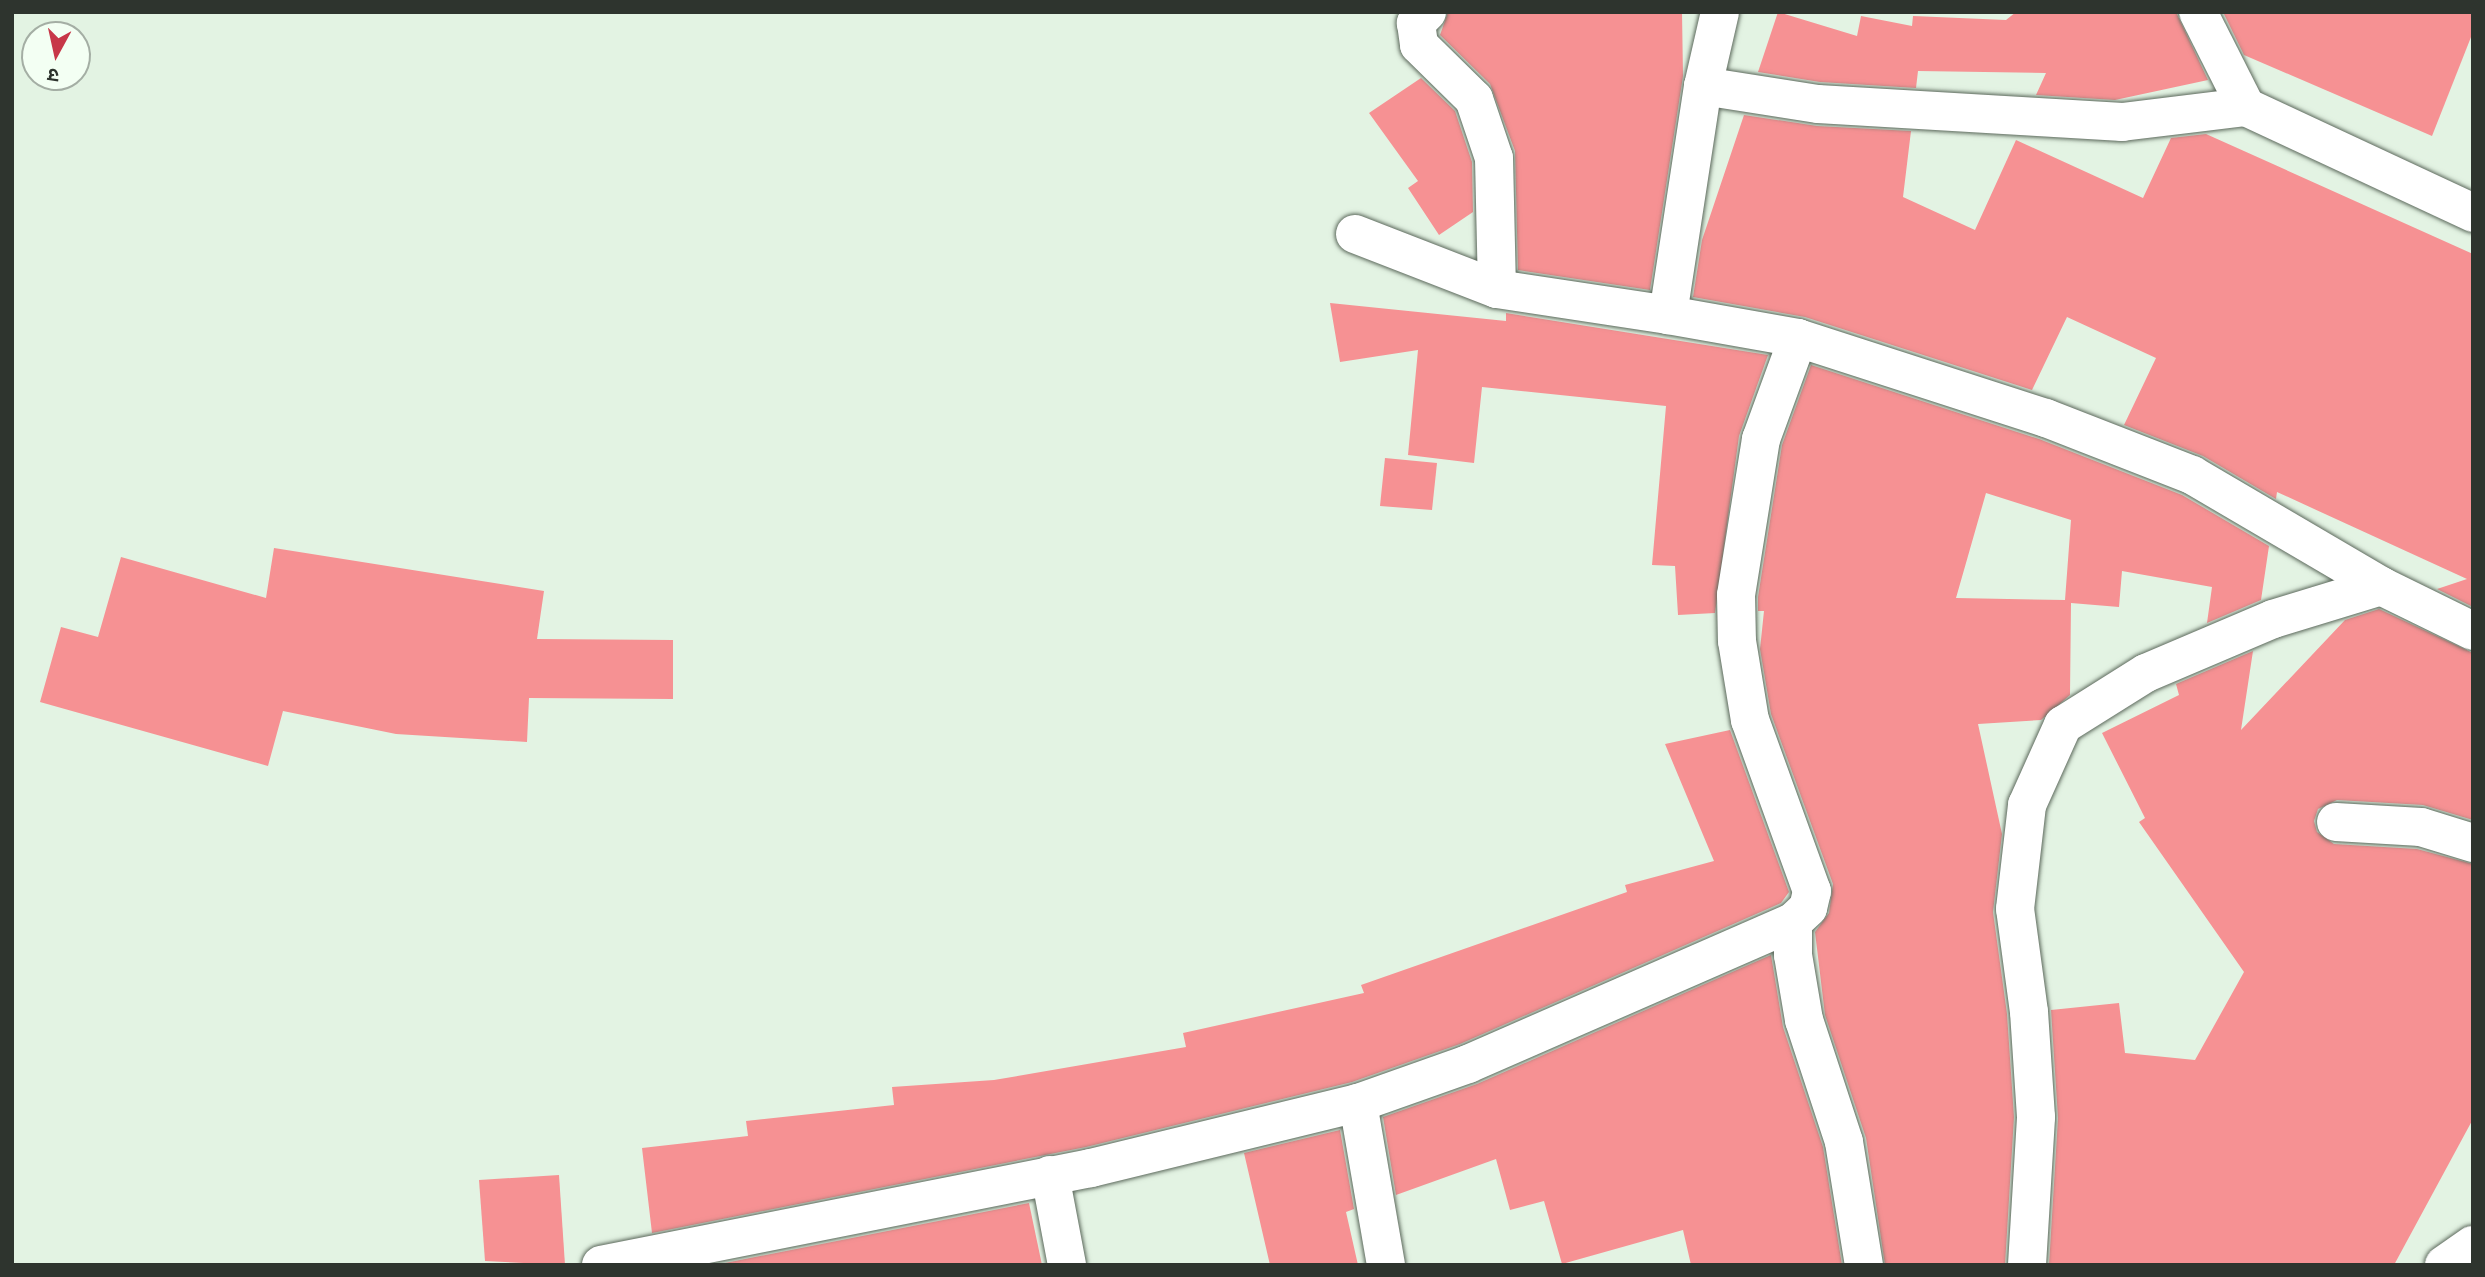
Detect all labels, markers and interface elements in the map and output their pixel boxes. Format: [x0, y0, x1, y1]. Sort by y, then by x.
north arrow [21, 21, 91, 91]
text: उ [46, 64, 60, 86]

